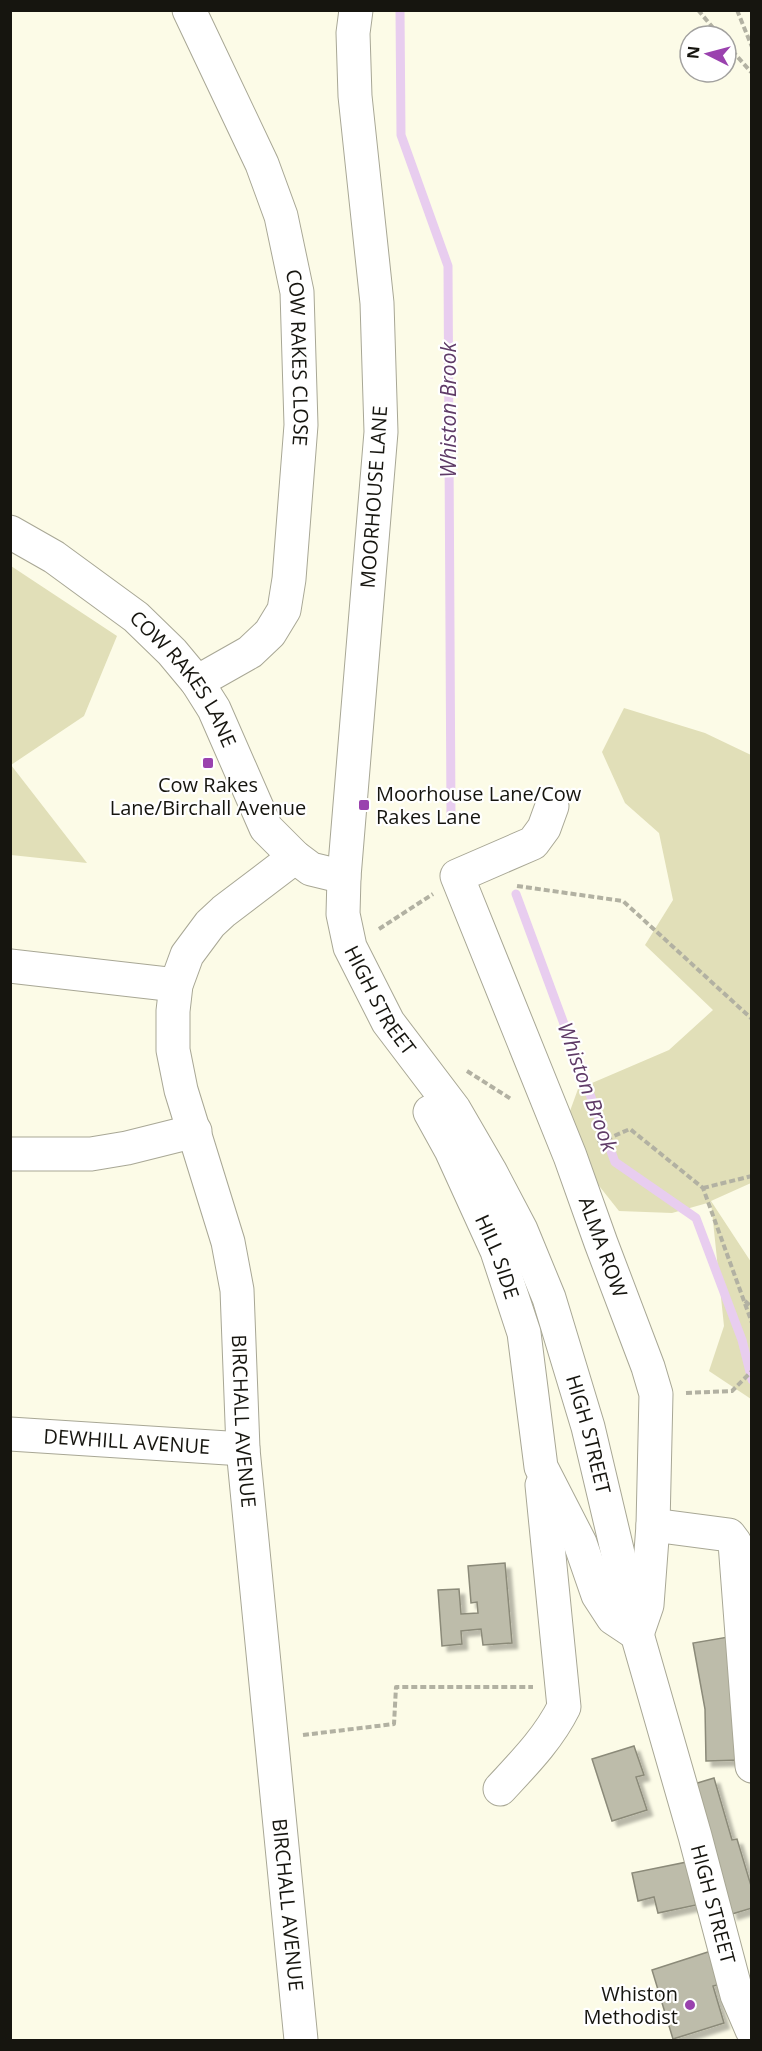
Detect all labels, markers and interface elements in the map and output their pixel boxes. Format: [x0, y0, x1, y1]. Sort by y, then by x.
north arrow [678, 24, 738, 84]
text: N [681, 45, 705, 60]
street label: COW RAKES CLOSE [280, 267, 315, 447]
water label: Whiston Brook [434, 342, 462, 478]
street label: MOORHOUSE LANE [354, 405, 393, 589]
street label: COW RAKES LANE [124, 604, 243, 751]
marker: Cow Rakes Lane/Birchall Avenue [201, 756, 215, 770]
place label: Cow Rakes Lane/Birchall Avenue [110, 771, 306, 821]
place label: Moorhouse Lane/Cow Rakes Lane [376, 780, 582, 830]
marker: Moorhouse Lane/Cow Rakes Lane [357, 798, 371, 812]
street label: HIGH STREET [338, 941, 422, 1060]
water label: Whiston Brook [552, 1018, 625, 1156]
street label: ALMA ROW [573, 1193, 634, 1301]
street label: HILL SIDE [469, 1210, 526, 1302]
street label: BIRCHALL AVENUE [226, 1334, 263, 1509]
street label: HIGH STREET [560, 1371, 617, 1497]
street label: DEWHILL AVENUE [43, 1422, 211, 1460]
street label: BIRCHALL AVENUE [266, 1817, 310, 1993]
street label: HIGH STREET [685, 1841, 742, 1967]
place label: Whiston Methodist [583, 1980, 678, 2030]
marker: Whiston Methodist [683, 1998, 697, 2012]

